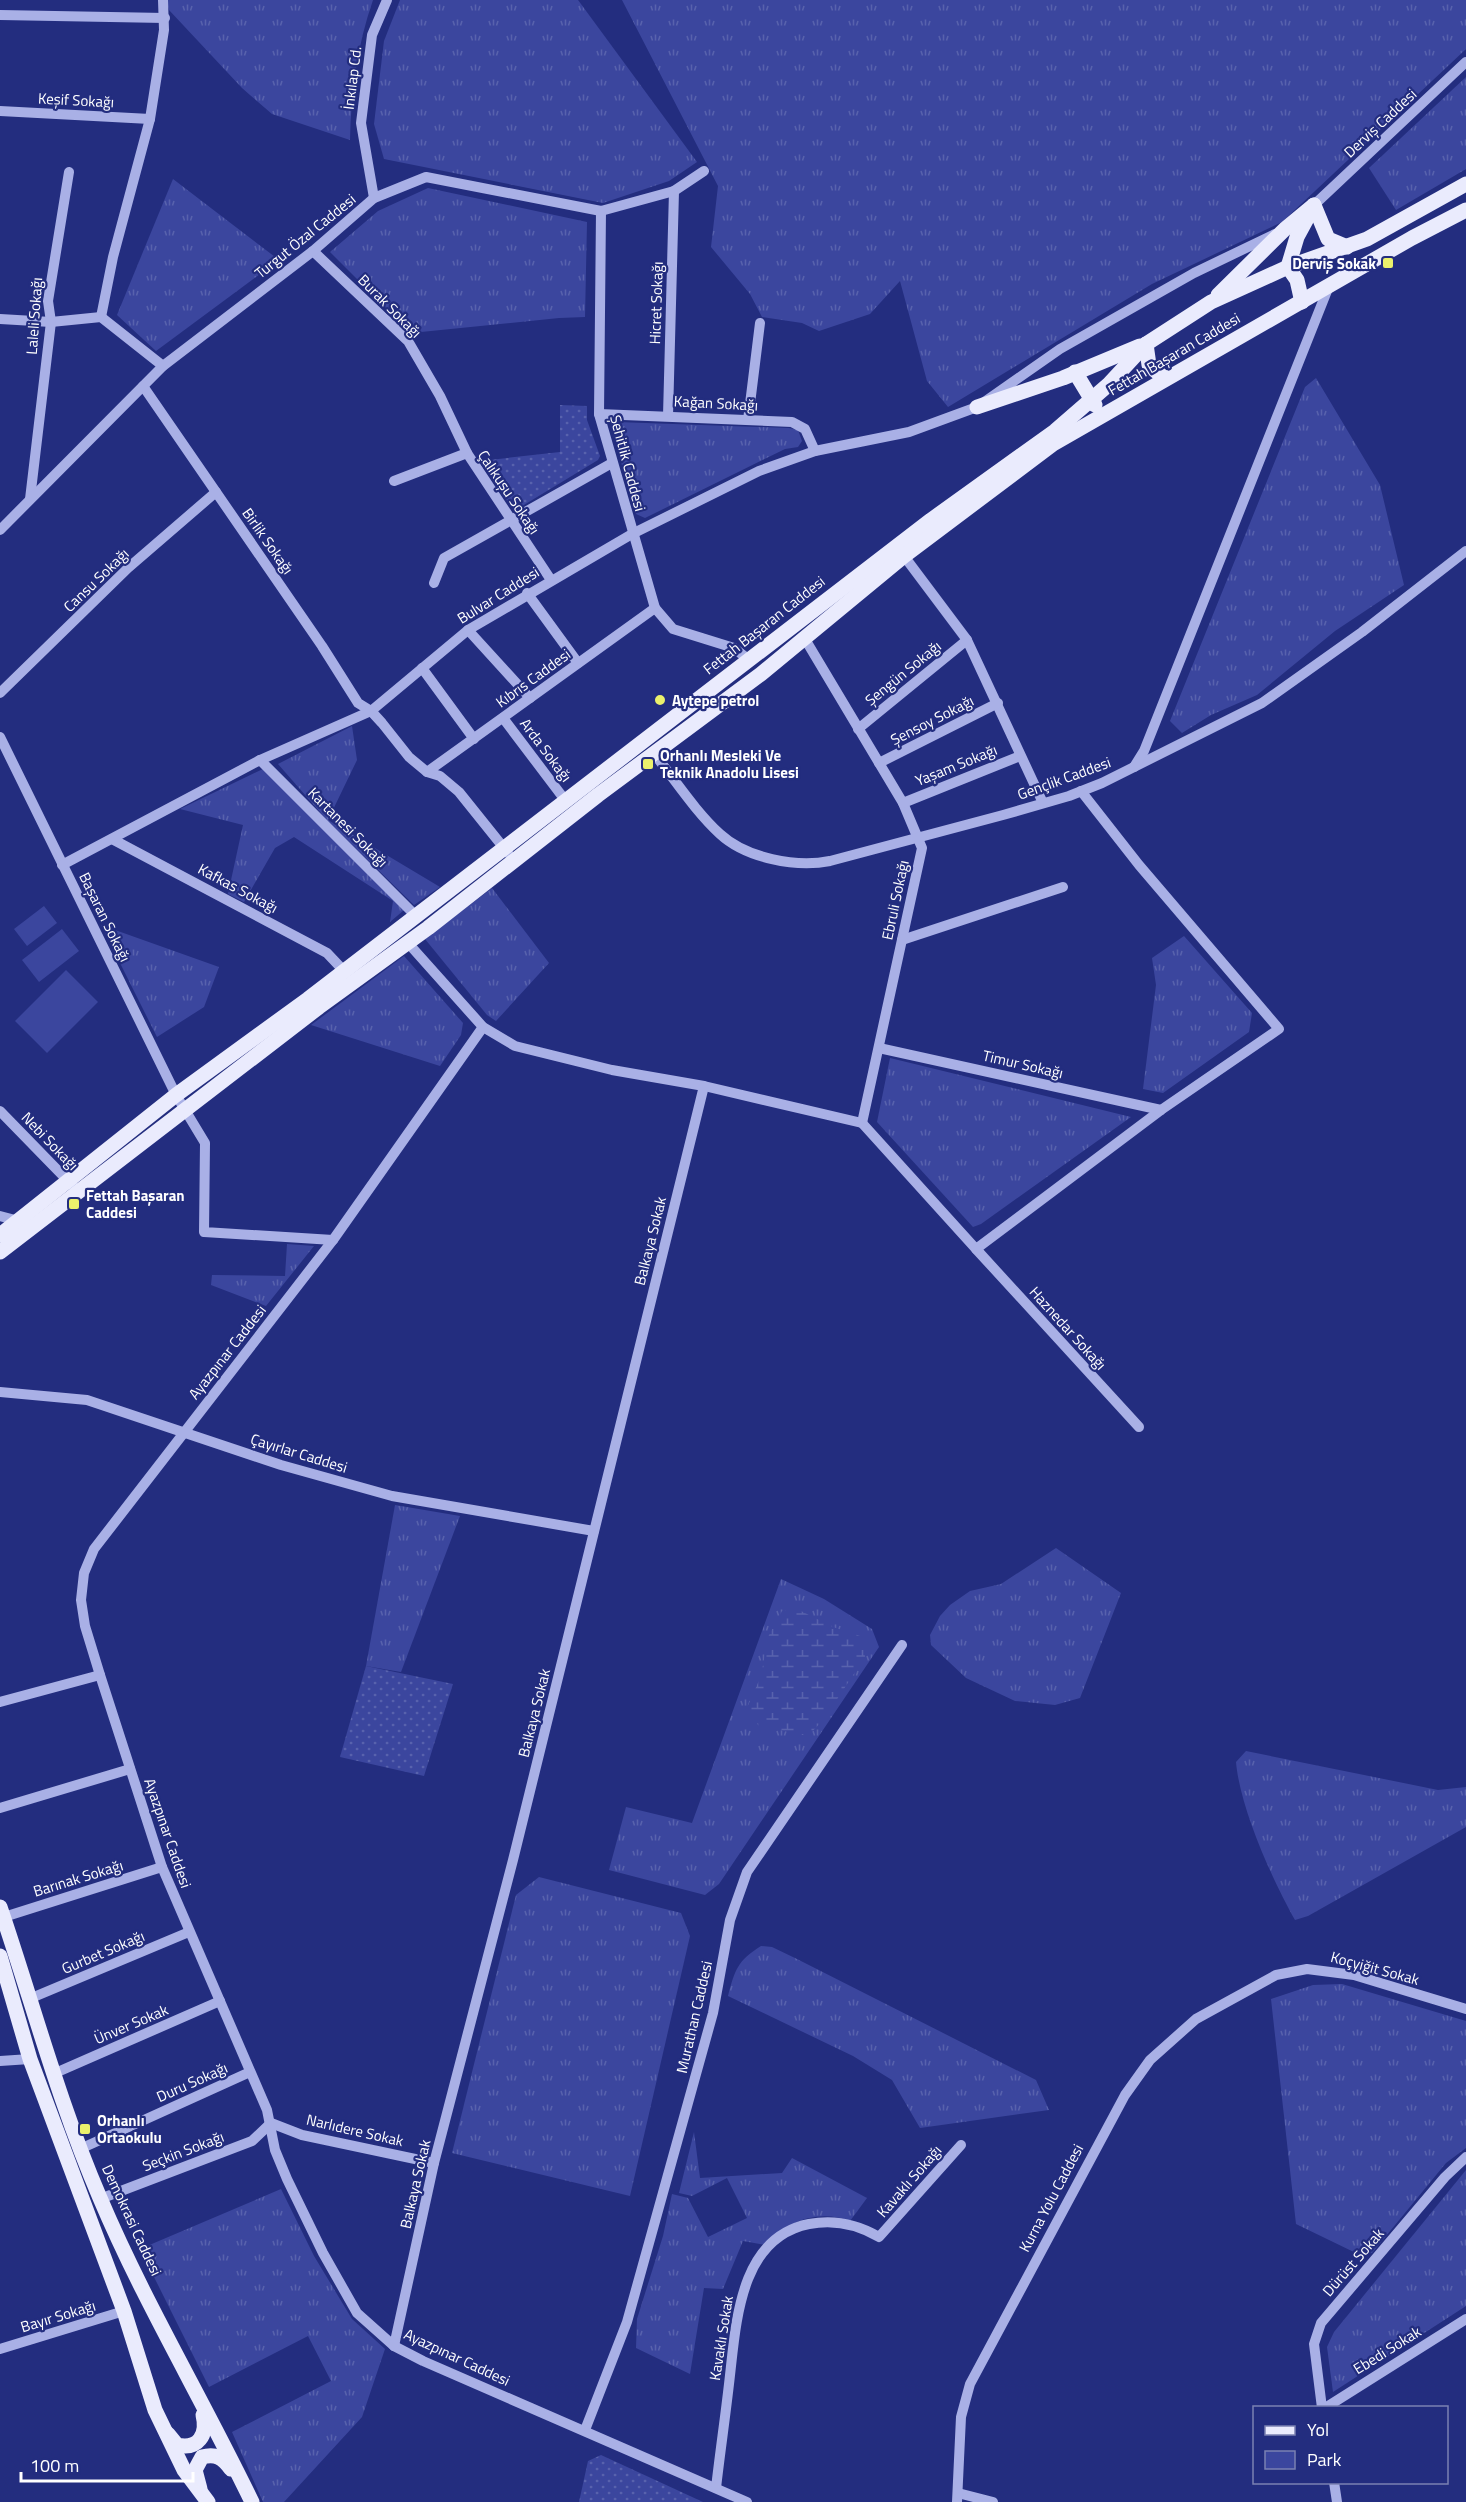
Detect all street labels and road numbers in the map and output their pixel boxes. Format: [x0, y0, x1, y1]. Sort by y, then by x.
street label: İnkılap Cd. [337, 45, 367, 111]
street label: Derviş Caddesi [1338, 83, 1422, 163]
street label: Keşif Sokağı [37, 87, 115, 113]
street label: Turgut Özal Caddesi [249, 188, 361, 284]
street label: Hicret Sokağı [643, 261, 669, 345]
street label: Burak Sokağı [353, 269, 427, 343]
street label: Laleli Sokağı [20, 277, 48, 355]
street label: Fettah Başaran Caddesi [1104, 307, 1244, 401]
street label: Kağan Sokağı [673, 389, 759, 417]
street label: Şehitlik Caddesi [604, 412, 652, 514]
street label: Çalıkuşu Sokağı [472, 445, 546, 539]
street label: Birlik Sokağı [237, 503, 299, 579]
street label: Cansu Sokağı [58, 543, 134, 617]
street label: Bulvar Caddesi [452, 561, 544, 629]
street label: Fettah Başaran Caddesi [698, 570, 830, 680]
street label: Şengün Sokağı [860, 635, 946, 711]
street label: Kıbrıs Caddesi [491, 643, 575, 713]
street label: Şensoy Sokağı [886, 689, 978, 751]
street label: Arda Sokağı [514, 713, 578, 787]
street label: Yaşam Sokağı [912, 738, 1000, 792]
street label: Gençlik Caddesi [1014, 750, 1114, 806]
street label: Kartanesi Sokağı [303, 782, 393, 872]
street label: Kafkas Sokağı [194, 857, 282, 919]
street label: Ebruli Sokağı [875, 858, 915, 942]
street label: Başaran Sokağı [73, 868, 137, 966]
street label: Timur Sokağı [981, 1044, 1065, 1084]
street label: Nebi Sokağı [16, 1106, 84, 1176]
street label: Balkaya Sokak [628, 1194, 672, 1288]
street label: Haznedar Sokağı [1024, 1281, 1112, 1375]
street label: Ayazpınar Caddesi [183, 1300, 271, 1404]
street label: Çayırlar Caddesi [248, 1427, 350, 1479]
street label: Balkaya Sokak [512, 1666, 556, 1760]
street label: Ayazpınar Caddesi [138, 1775, 198, 1891]
street label: Barınak Sokağı [30, 1853, 126, 1903]
street label: Gurbet Sokağı [58, 1924, 148, 1980]
street label: Koçyiğit Sokak [1328, 1945, 1422, 1991]
street label: Murathan Caddesi [670, 1958, 718, 2076]
street label: Ünver Sokak [90, 1998, 172, 2050]
street label: Duru Sokağı [153, 2056, 231, 2108]
street label: Narlıdere Sokak [304, 2108, 406, 2152]
street label: Seçkin Sokağı [139, 2125, 227, 2177]
street label: Balkaya Sokak [394, 2137, 436, 2231]
street label: Kavaklı Sokağı [871, 2140, 947, 2222]
street label: Kurna Yolu Caddesi [1013, 2140, 1089, 2256]
street label: Demokrasi Caddesi [96, 2161, 168, 2279]
street label: Dürüst Sokak [1317, 2223, 1389, 2301]
street label: Bayır Sokağı [18, 2294, 98, 2338]
street label: Kavaklı Sokak [703, 2294, 739, 2382]
street label: Ebedi Sokak [1349, 2320, 1425, 2380]
street label: Ayazpınar Caddesi [400, 2322, 514, 2392]

